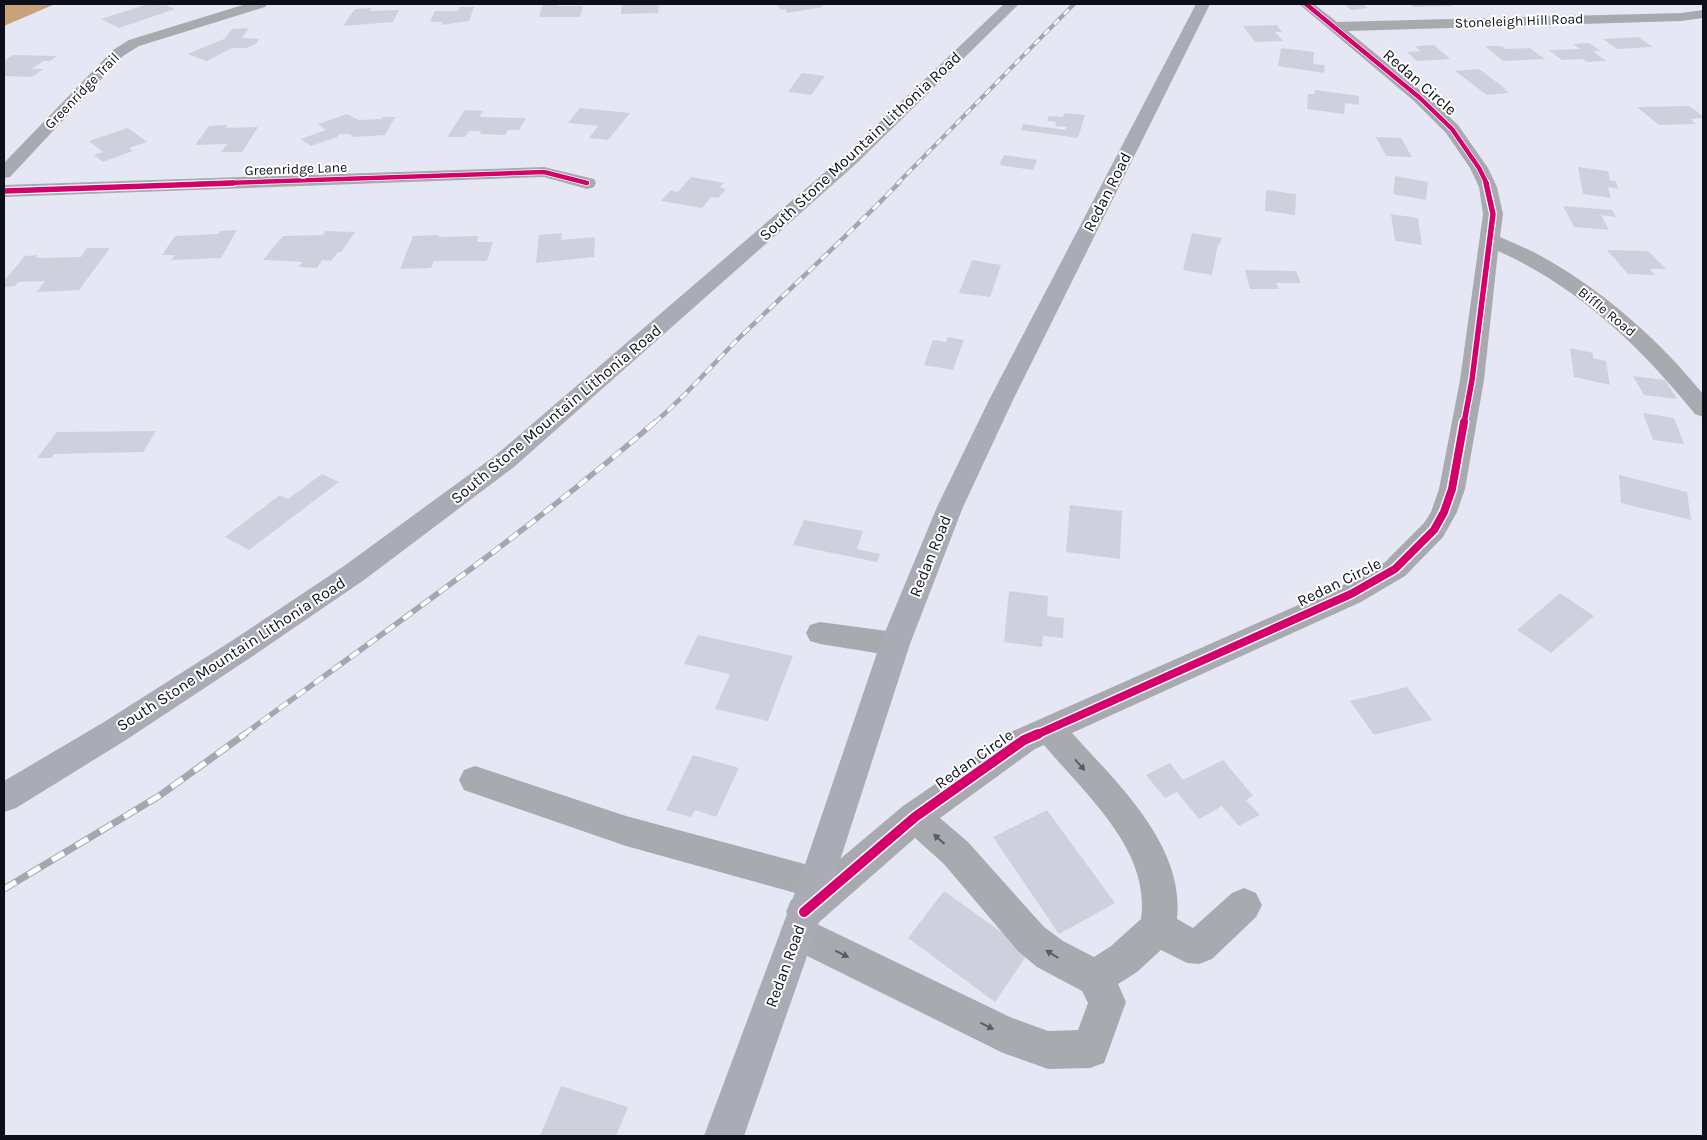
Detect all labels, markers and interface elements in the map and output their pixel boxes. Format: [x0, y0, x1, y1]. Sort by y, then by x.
street label: Stoneleigh Hill Road [1454, 10, 1584, 32]
street label: Redan Circle [1379, 45, 1461, 119]
street label: South Stone Mountain Lithonia Road [755, 47, 965, 245]
street label: Greenridge Trail [41, 49, 123, 133]
street label: Redan Road [1079, 149, 1135, 235]
street label: Greenridge Lane [244, 159, 348, 179]
street label: Biffle Road [1575, 284, 1639, 340]
street label: South Stone Mountain Lithonia Road [447, 320, 665, 508]
street label: Redan Road [905, 512, 955, 600]
street label: Redan Circle [1294, 553, 1384, 611]
street label: South Stone Mountain Lithonia Road [113, 573, 349, 735]
street label: Redan Circle [931, 725, 1017, 793]
one-way arrow [1074, 758, 1086, 770]
one-way arrow [933, 833, 946, 844]
street label: Redan Road [761, 922, 809, 1010]
one-way arrow [835, 950, 849, 958]
one-way arrow [1046, 950, 1059, 959]
one-way arrow [980, 1022, 995, 1030]

